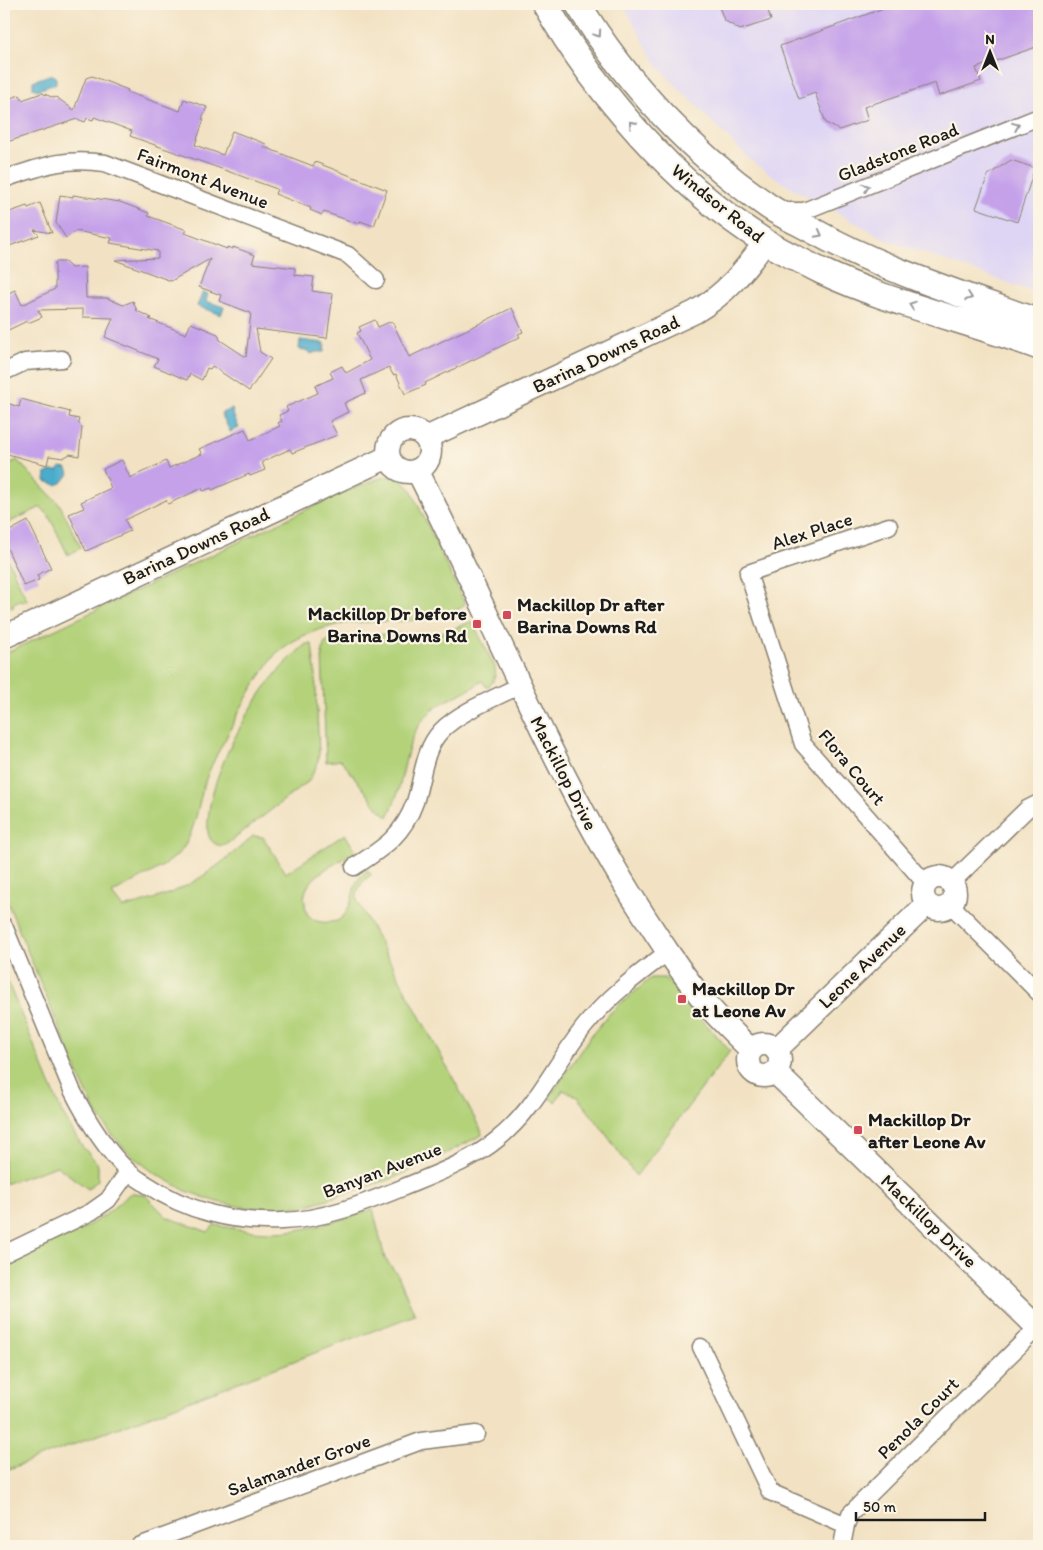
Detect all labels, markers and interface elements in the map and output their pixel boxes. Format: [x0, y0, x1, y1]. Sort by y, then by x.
one-way arrow [592, 28, 601, 38]
north arrow [966, 28, 1016, 78]
text: N [985, 31, 995, 48]
street label: Gladstone Road [834, 117, 962, 187]
one-way arrow [629, 121, 638, 130]
one-way arrow [1011, 122, 1020, 132]
street label: Fairmont Avenue [134, 142, 272, 214]
street label: Windsor Road [667, 158, 769, 248]
one-way arrow [861, 183, 870, 193]
one-way arrow [814, 228, 823, 238]
one-way arrow [964, 291, 972, 301]
one-way arrow [909, 301, 917, 311]
street label: Barina Downs Road [529, 310, 684, 398]
street label: Barina Downs Road [119, 502, 274, 590]
street label: Alex Place [769, 507, 855, 555]
place label: Mackillop Dr after Barina Downs Rd [517, 593, 665, 638]
place label: Mackillop Dr before Barina Downs Rd [308, 602, 468, 647]
marker: Mackillop Dr after Barina Downs Rd [501, 609, 513, 621]
marker: Mackillop Dr before Barina Downs Rd [471, 618, 483, 630]
street label: Mackillop Drive [525, 712, 603, 834]
street label: Flora Court [813, 724, 891, 810]
street label: Leone Avenue [813, 919, 911, 1013]
place label: Mackillop Dr at Leone Av [692, 977, 795, 1022]
marker: Mackillop Dr at Leone Av [676, 993, 688, 1005]
place label: Mackillop Dr after Leone Av [868, 1108, 986, 1153]
marker: Mackillop Dr after Leone Av [852, 1124, 864, 1136]
street label: Banyan Avenue [319, 1137, 445, 1203]
street label: Mackillop Drive [876, 1169, 982, 1273]
street label: Penola Court [872, 1372, 964, 1464]
street label: Salamander Grove [224, 1428, 374, 1502]
scale bar [856, 1490, 984, 1522]
text: 50 m [863, 1498, 896, 1516]

